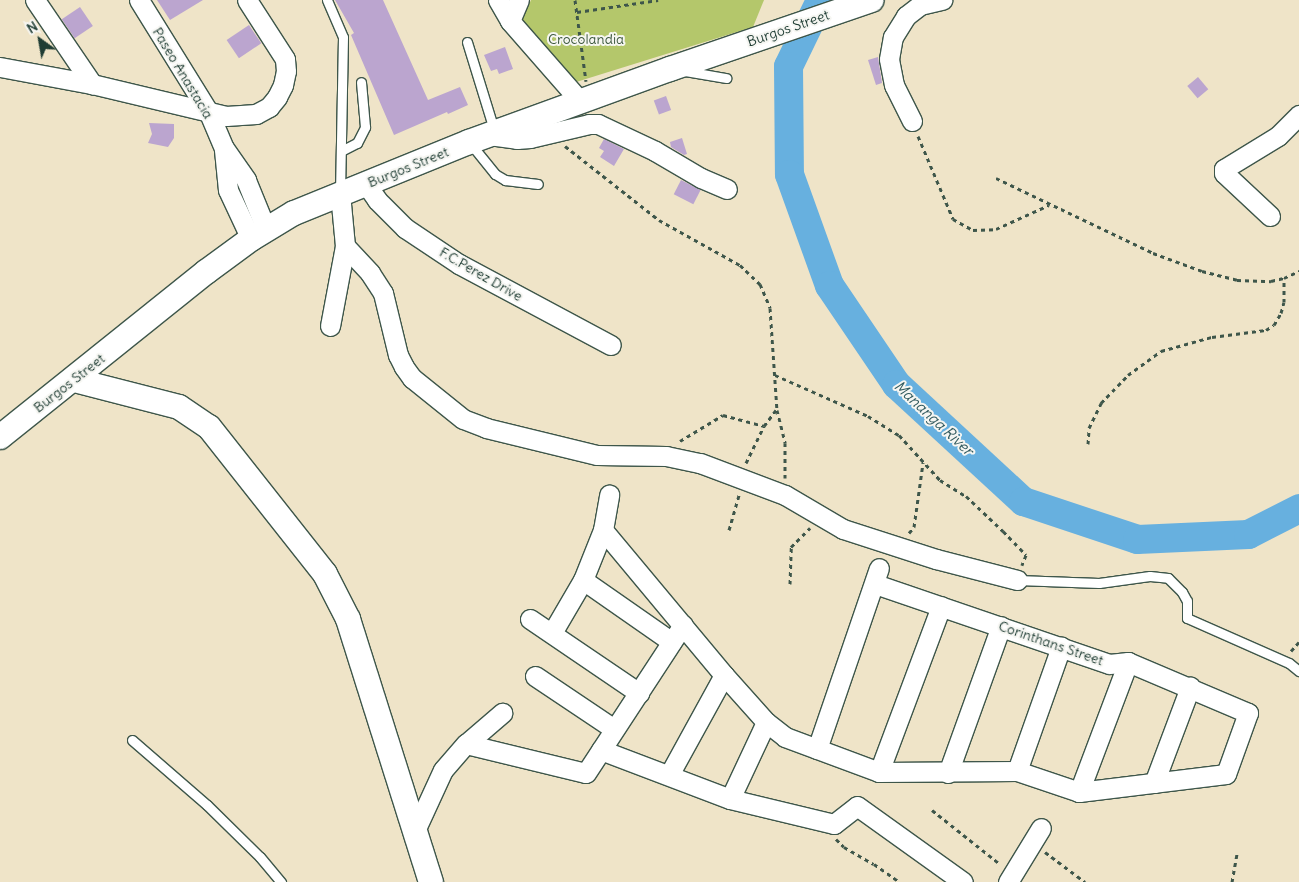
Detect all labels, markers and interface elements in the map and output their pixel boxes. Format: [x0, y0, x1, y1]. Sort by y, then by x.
street label: Burgos Street [745, 6, 831, 50]
north arrow [15, 15, 65, 65]
text: N [23, 17, 41, 37]
street label: Paseo Anastacia [149, 24, 217, 122]
park label: Crocolandia [548, 31, 624, 47]
street label: Burgos Street [365, 143, 451, 191]
street label: F.C.Perez Drive [437, 243, 525, 305]
street label: Burgos Street [30, 350, 108, 416]
water label: Mananga River [891, 377, 977, 459]
street label: Corinthans Street [996, 617, 1106, 669]

